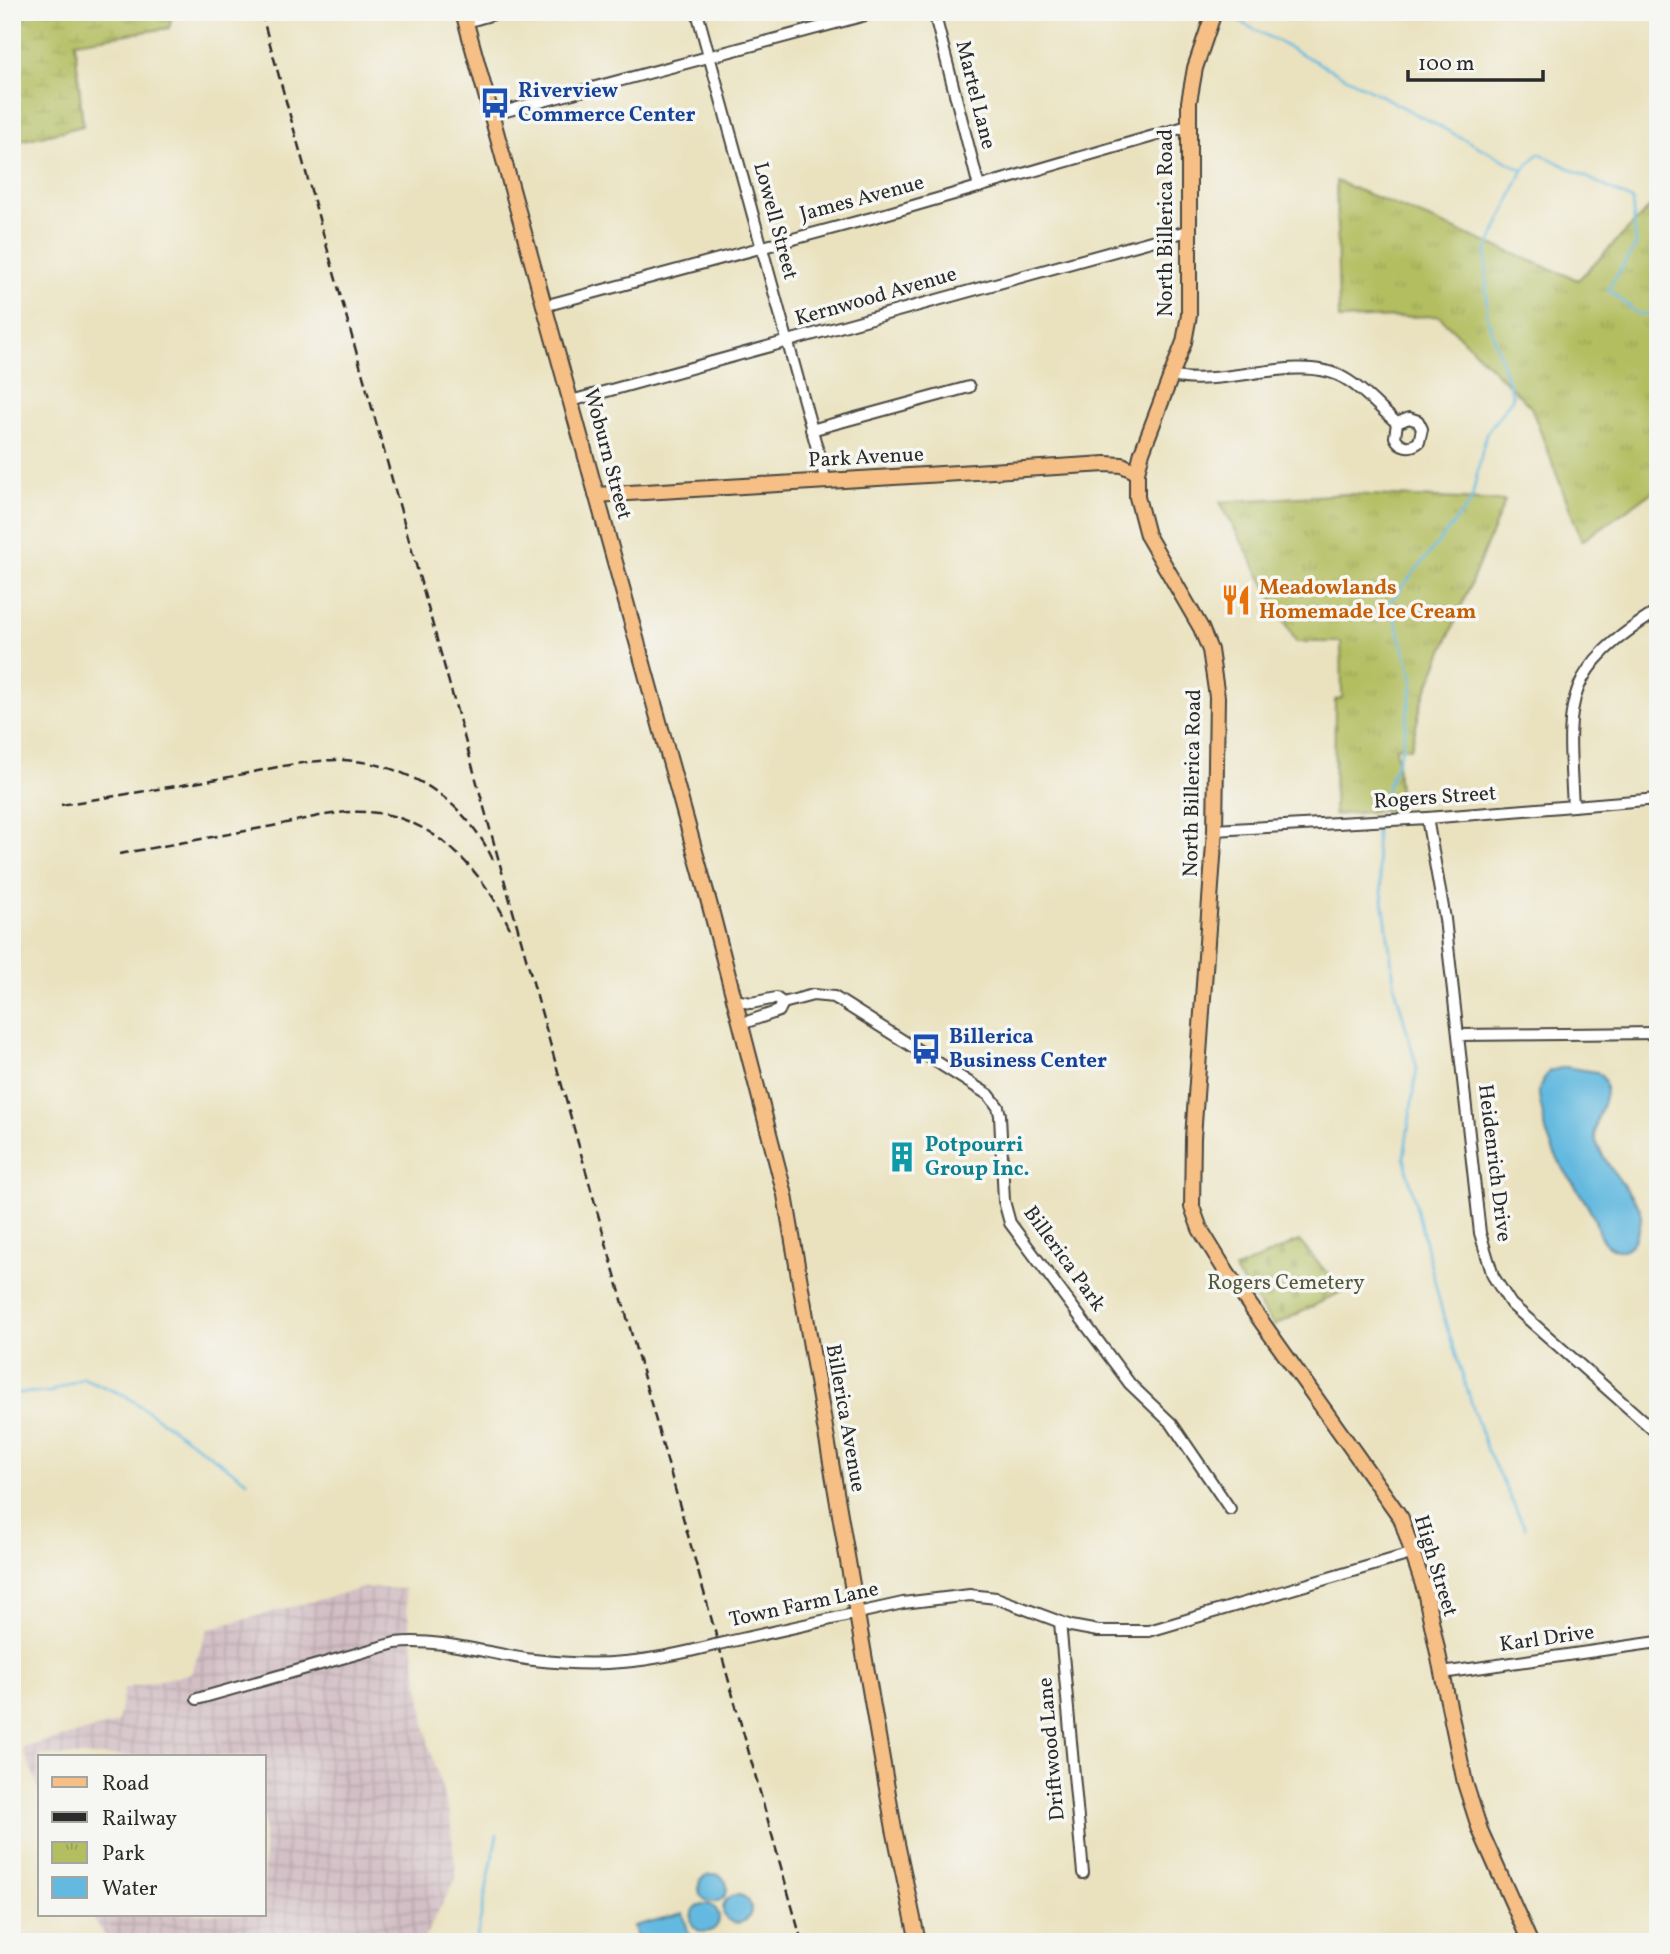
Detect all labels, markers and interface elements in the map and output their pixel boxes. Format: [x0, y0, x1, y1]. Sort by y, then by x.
street label: Martel Lane [947, 38, 1003, 152]
scale bar [1408, 38, 1542, 82]
text: 100 m [1418, 50, 1475, 79]
place label: Riverview Commerce Center [518, 77, 696, 130]
bus stop icon: Riverview Commerce Center [478, 86, 512, 120]
street label: North Billerica Road [1152, 129, 1181, 317]
street label: Lowell Street [745, 159, 805, 283]
street label: James Avenue [797, 168, 928, 230]
street label: Kernwood Avenue [792, 260, 960, 334]
street label: Woburn Street [576, 385, 638, 523]
street label: Park Avenue [807, 440, 925, 476]
place label: Meadowlands Homemade Ice Cream [1259, 574, 1476, 627]
restaurant icon: Meadowlands Homemade Ice Cream [1219, 583, 1253, 617]
street label: North Billerica Road [1177, 689, 1209, 877]
street label: Rogers Street [1373, 779, 1497, 817]
place label: Billerica Business Center [949, 1023, 1107, 1076]
bus stop icon: Billerica Business Center [909, 1032, 943, 1066]
street label: Heidenrich Drive [1470, 1083, 1518, 1243]
place label: Potpourri Group Inc. [925, 1131, 1030, 1184]
building icon: Potpourri Group Inc. [885, 1140, 919, 1174]
street label: Billerica Park [1016, 1200, 1112, 1318]
park label: Rogers Cemetery [1207, 1269, 1365, 1298]
street label: Billerica Avenue [818, 1342, 872, 1494]
street label: High Street [1406, 1512, 1464, 1620]
street label: Town Farm Lane [727, 1575, 882, 1635]
street label: Karl Drive [1498, 1618, 1596, 1660]
street label: Driftwood Lane [1031, 1676, 1073, 1822]
legend [38, 1755, 266, 1916]
text: Road [102, 1770, 149, 1799]
text: Railway [102, 1805, 178, 1834]
text: Park [102, 1840, 145, 1869]
text: Water [102, 1875, 158, 1904]

